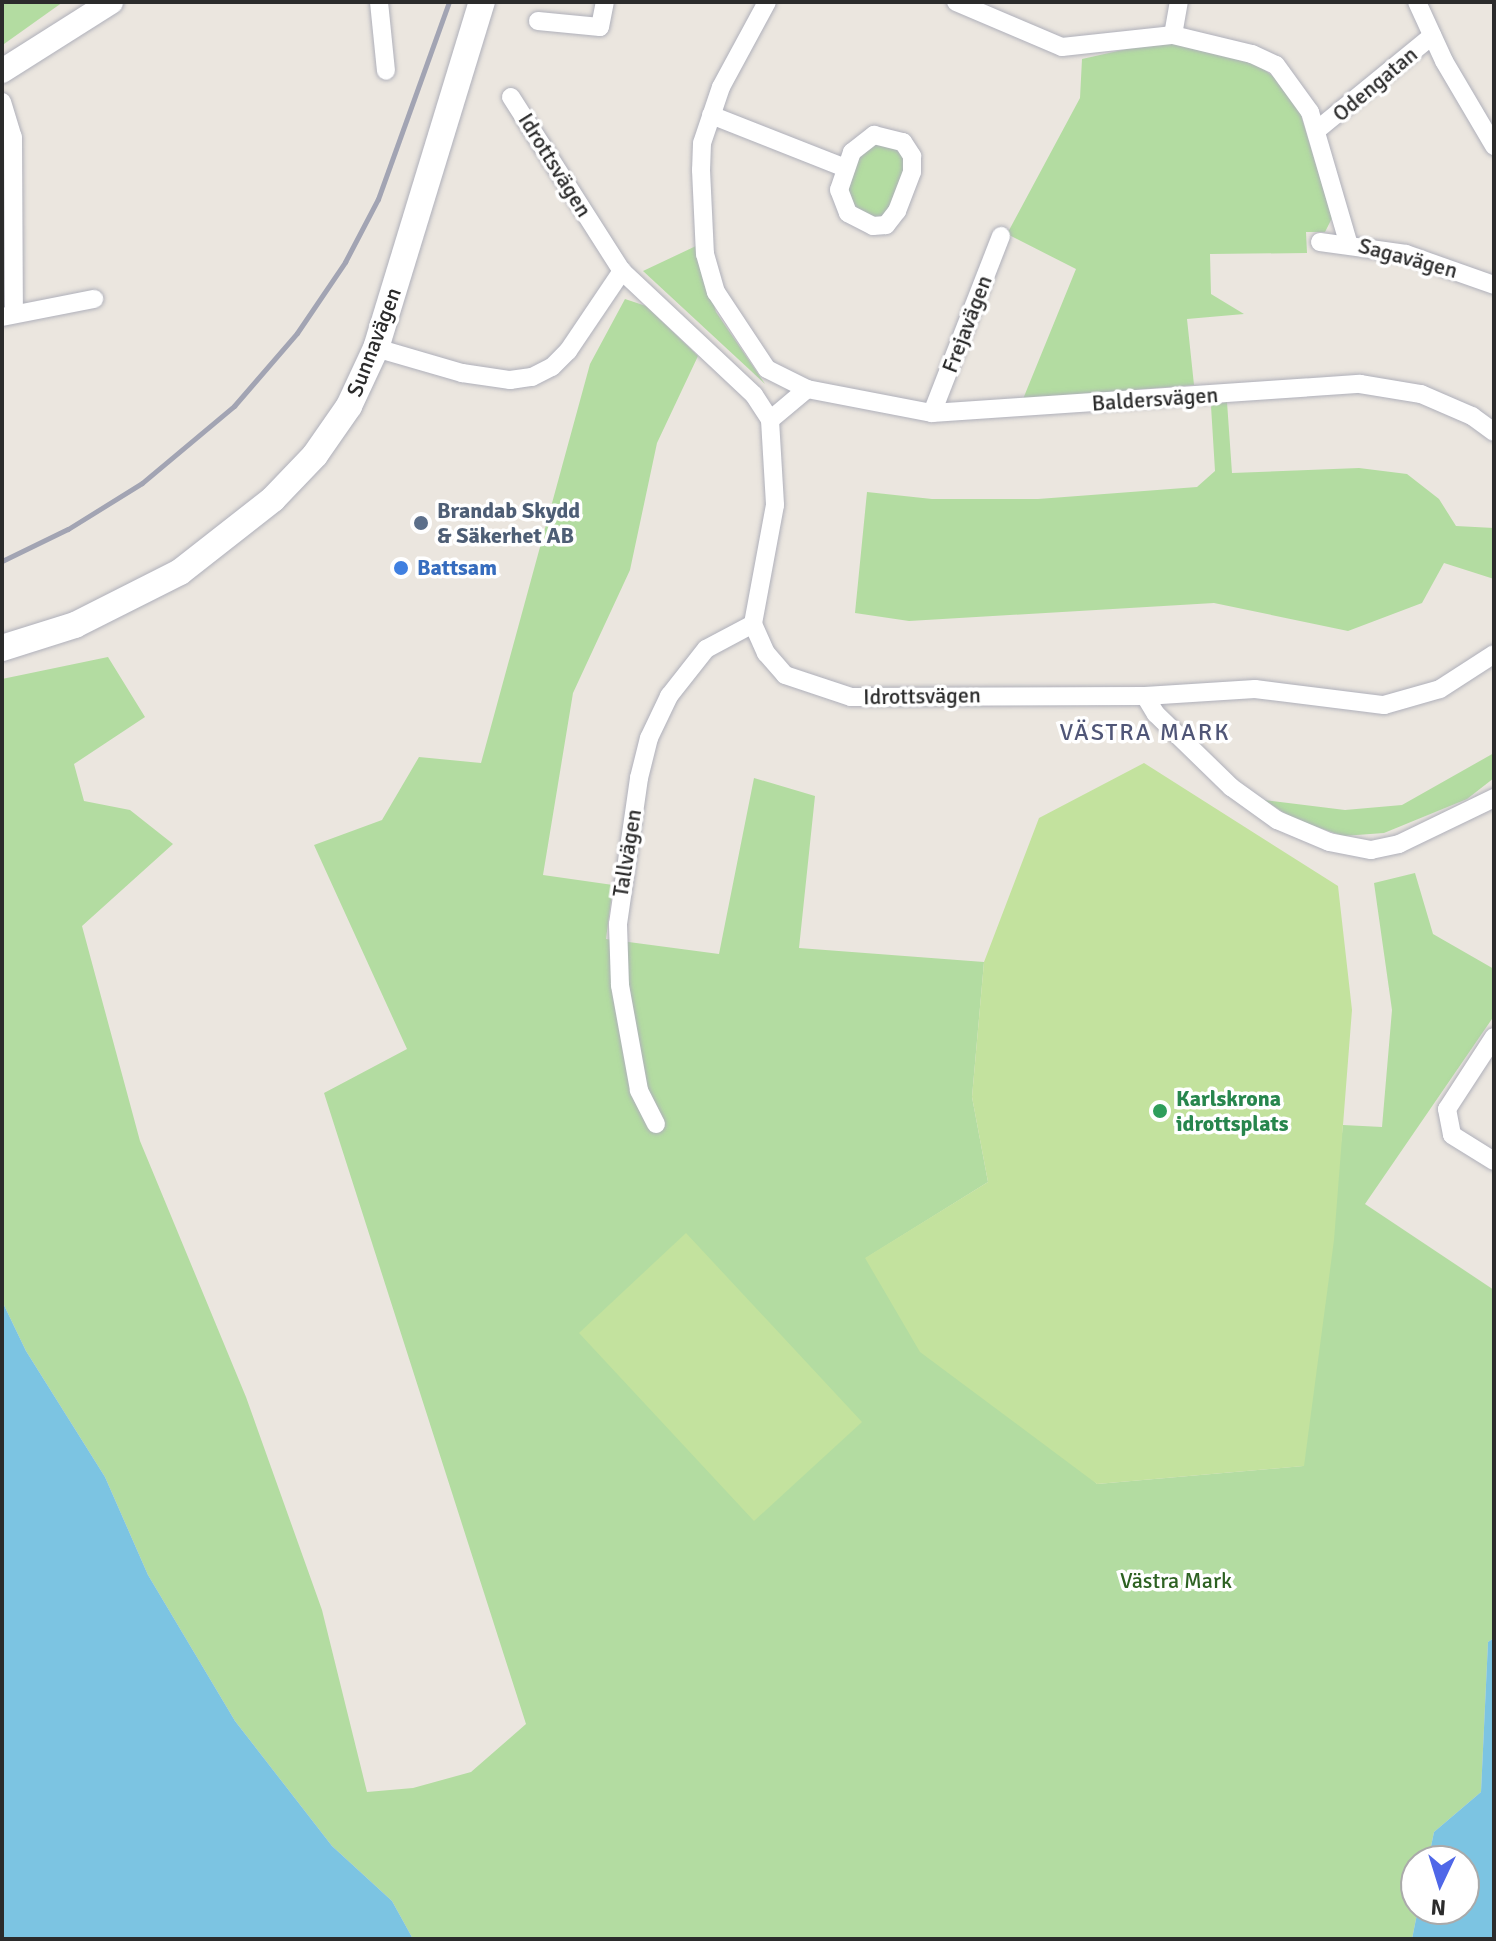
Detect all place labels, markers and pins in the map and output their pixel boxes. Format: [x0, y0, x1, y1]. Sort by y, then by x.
place label: Brandab Skydd & Säkerhet AB [437, 497, 580, 548]
marker: Brandab Skydd & Säkerhet AB [412, 514, 430, 532]
place label: Battsam [417, 555, 497, 581]
marker: Battsam [392, 559, 410, 577]
place label: Karlskrona idrottsplats [1176, 1085, 1288, 1136]
marker: Karlskrona idrottsplats [1151, 1102, 1169, 1120]

